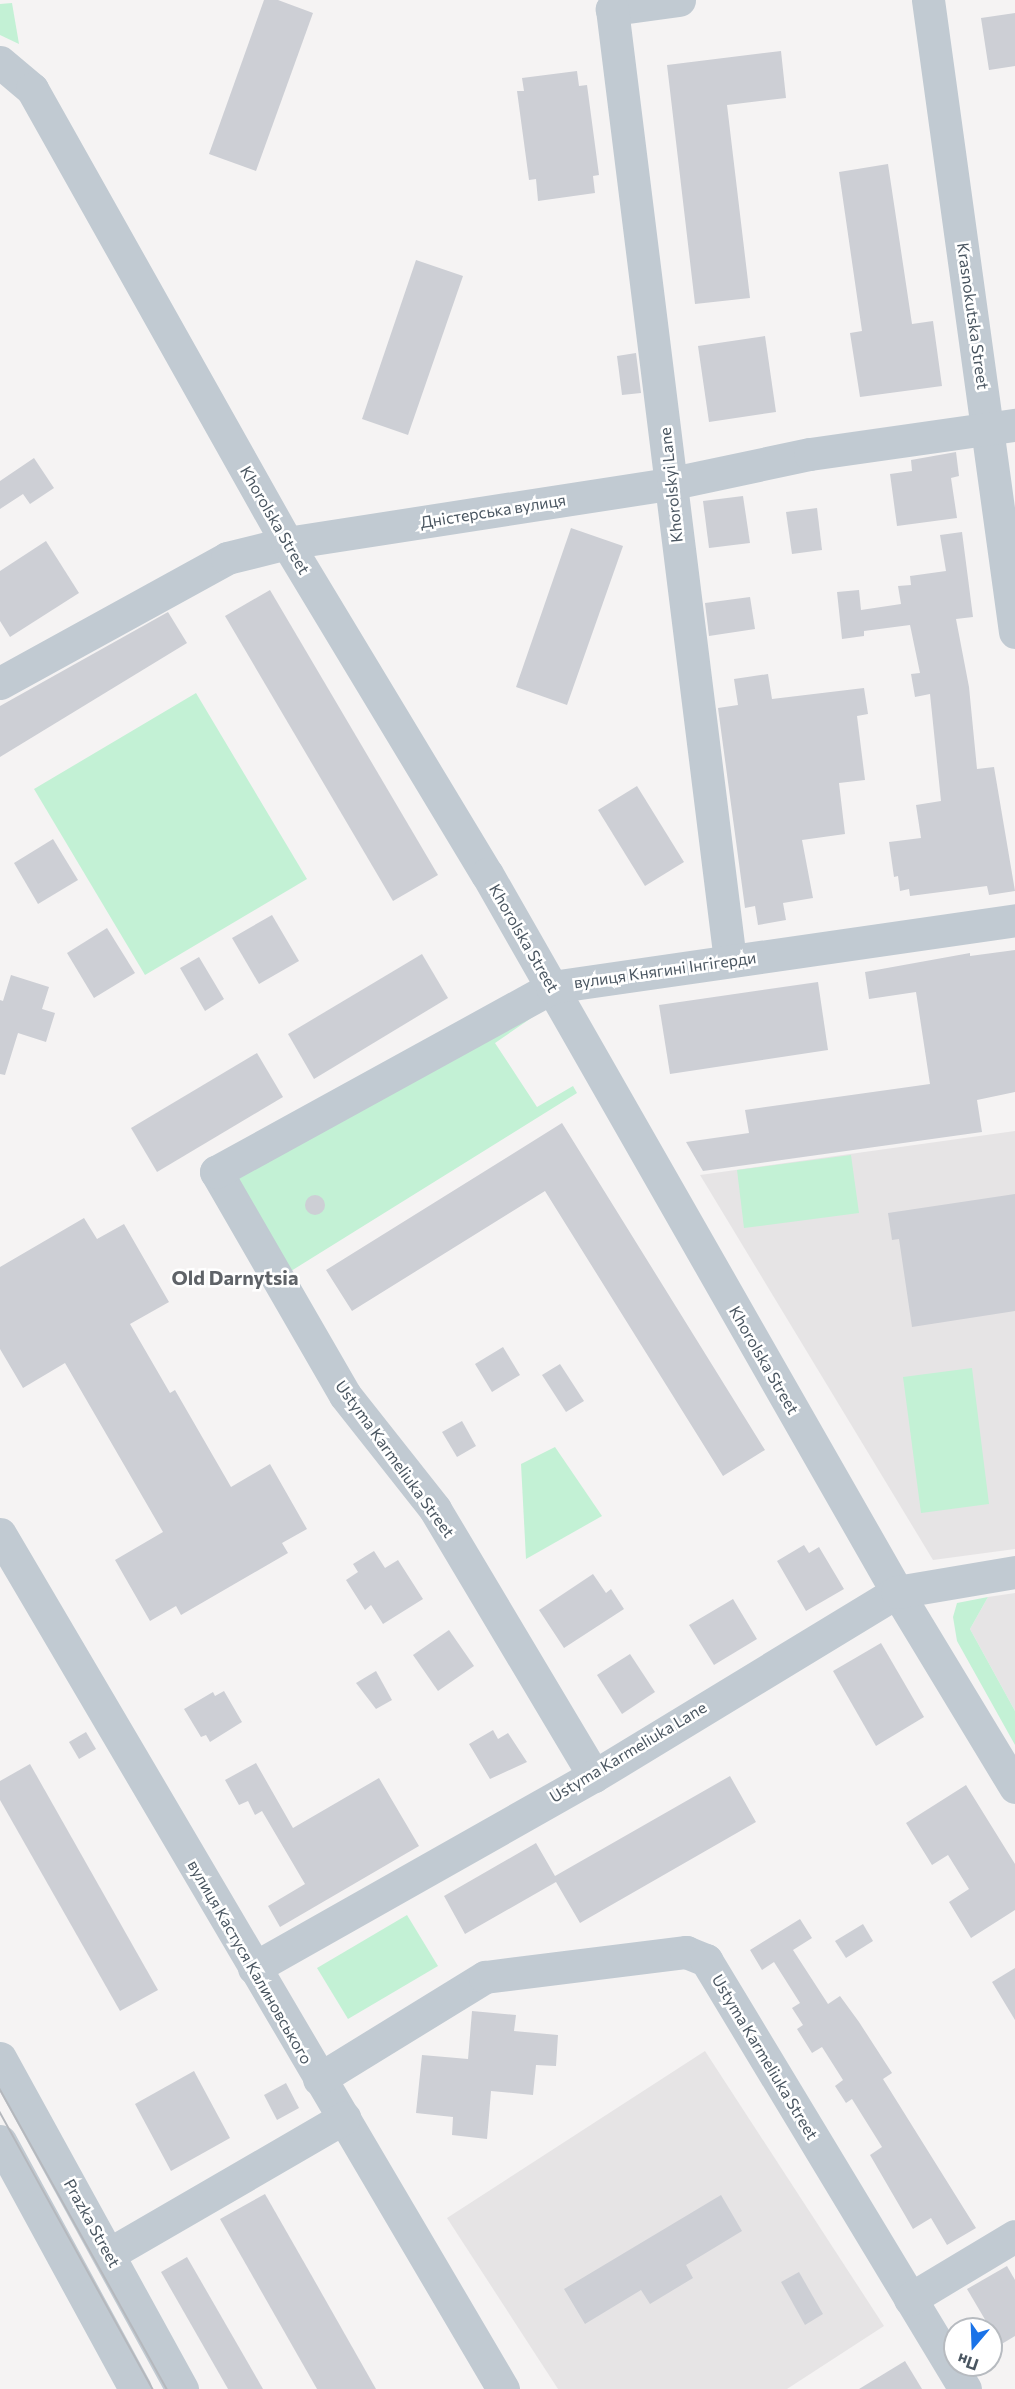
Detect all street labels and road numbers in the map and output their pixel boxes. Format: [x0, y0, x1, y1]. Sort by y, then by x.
street label: Krasnokutska Street [953, 241, 993, 391]
street label: Khorolskyi Lane [655, 426, 687, 544]
street label: Khorolska Street [236, 462, 314, 578]
street label: Дністерська вулиця [419, 490, 567, 532]
street label: Khorolska Street [485, 880, 563, 996]
street label: вулиця Княгині Інгігерди [573, 948, 757, 992]
street label: Khorolska Street [725, 1302, 803, 1418]
street label: Ustyma Karmeliuka Street [332, 1377, 458, 1541]
street label: Ustyma Karmeliuka Lane [546, 1698, 710, 1806]
street label: вулиця Кастуся Калиновського [184, 1857, 316, 2067]
street label: Ustyma Karmeliuka Street [708, 1971, 822, 2143]
street label: Prazka Street [60, 2176, 124, 2270]

